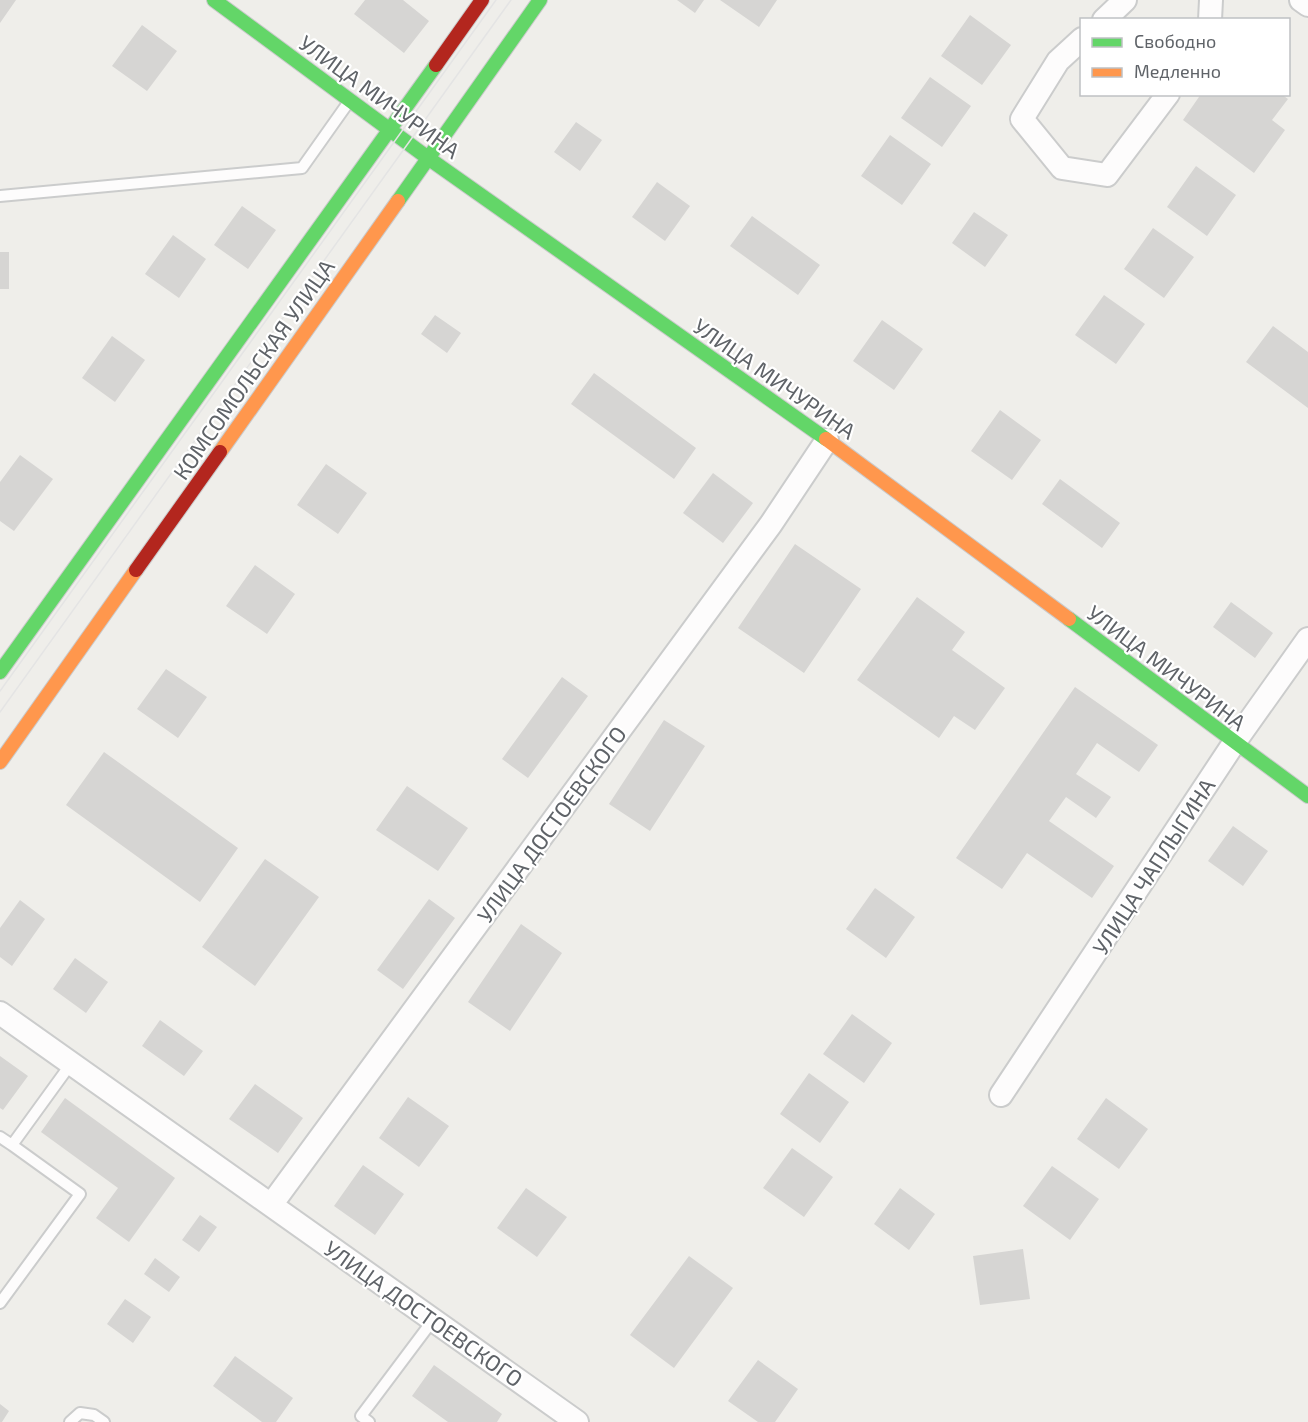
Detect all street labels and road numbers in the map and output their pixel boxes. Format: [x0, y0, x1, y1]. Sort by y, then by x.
street label: УЛИЦА МИЧУРИНА [295, 29, 466, 163]
street label: КОМСОМОЛЬСКАЯ УЛИЦА [167, 254, 339, 484]
street label: УЛИЦА МИЧУРИНА [689, 312, 861, 444]
street label: УЛИЦА МИЧУРИНА [1083, 599, 1252, 735]
street label: УЛИЦА ДОСТОЕВСКОГО [471, 721, 631, 927]
street label: УЛИЦА ЧАПЛЫГИНА [1086, 773, 1220, 959]
street label: УЛИЦА ДОСТОЕВСКОГО [320, 1235, 528, 1391]

